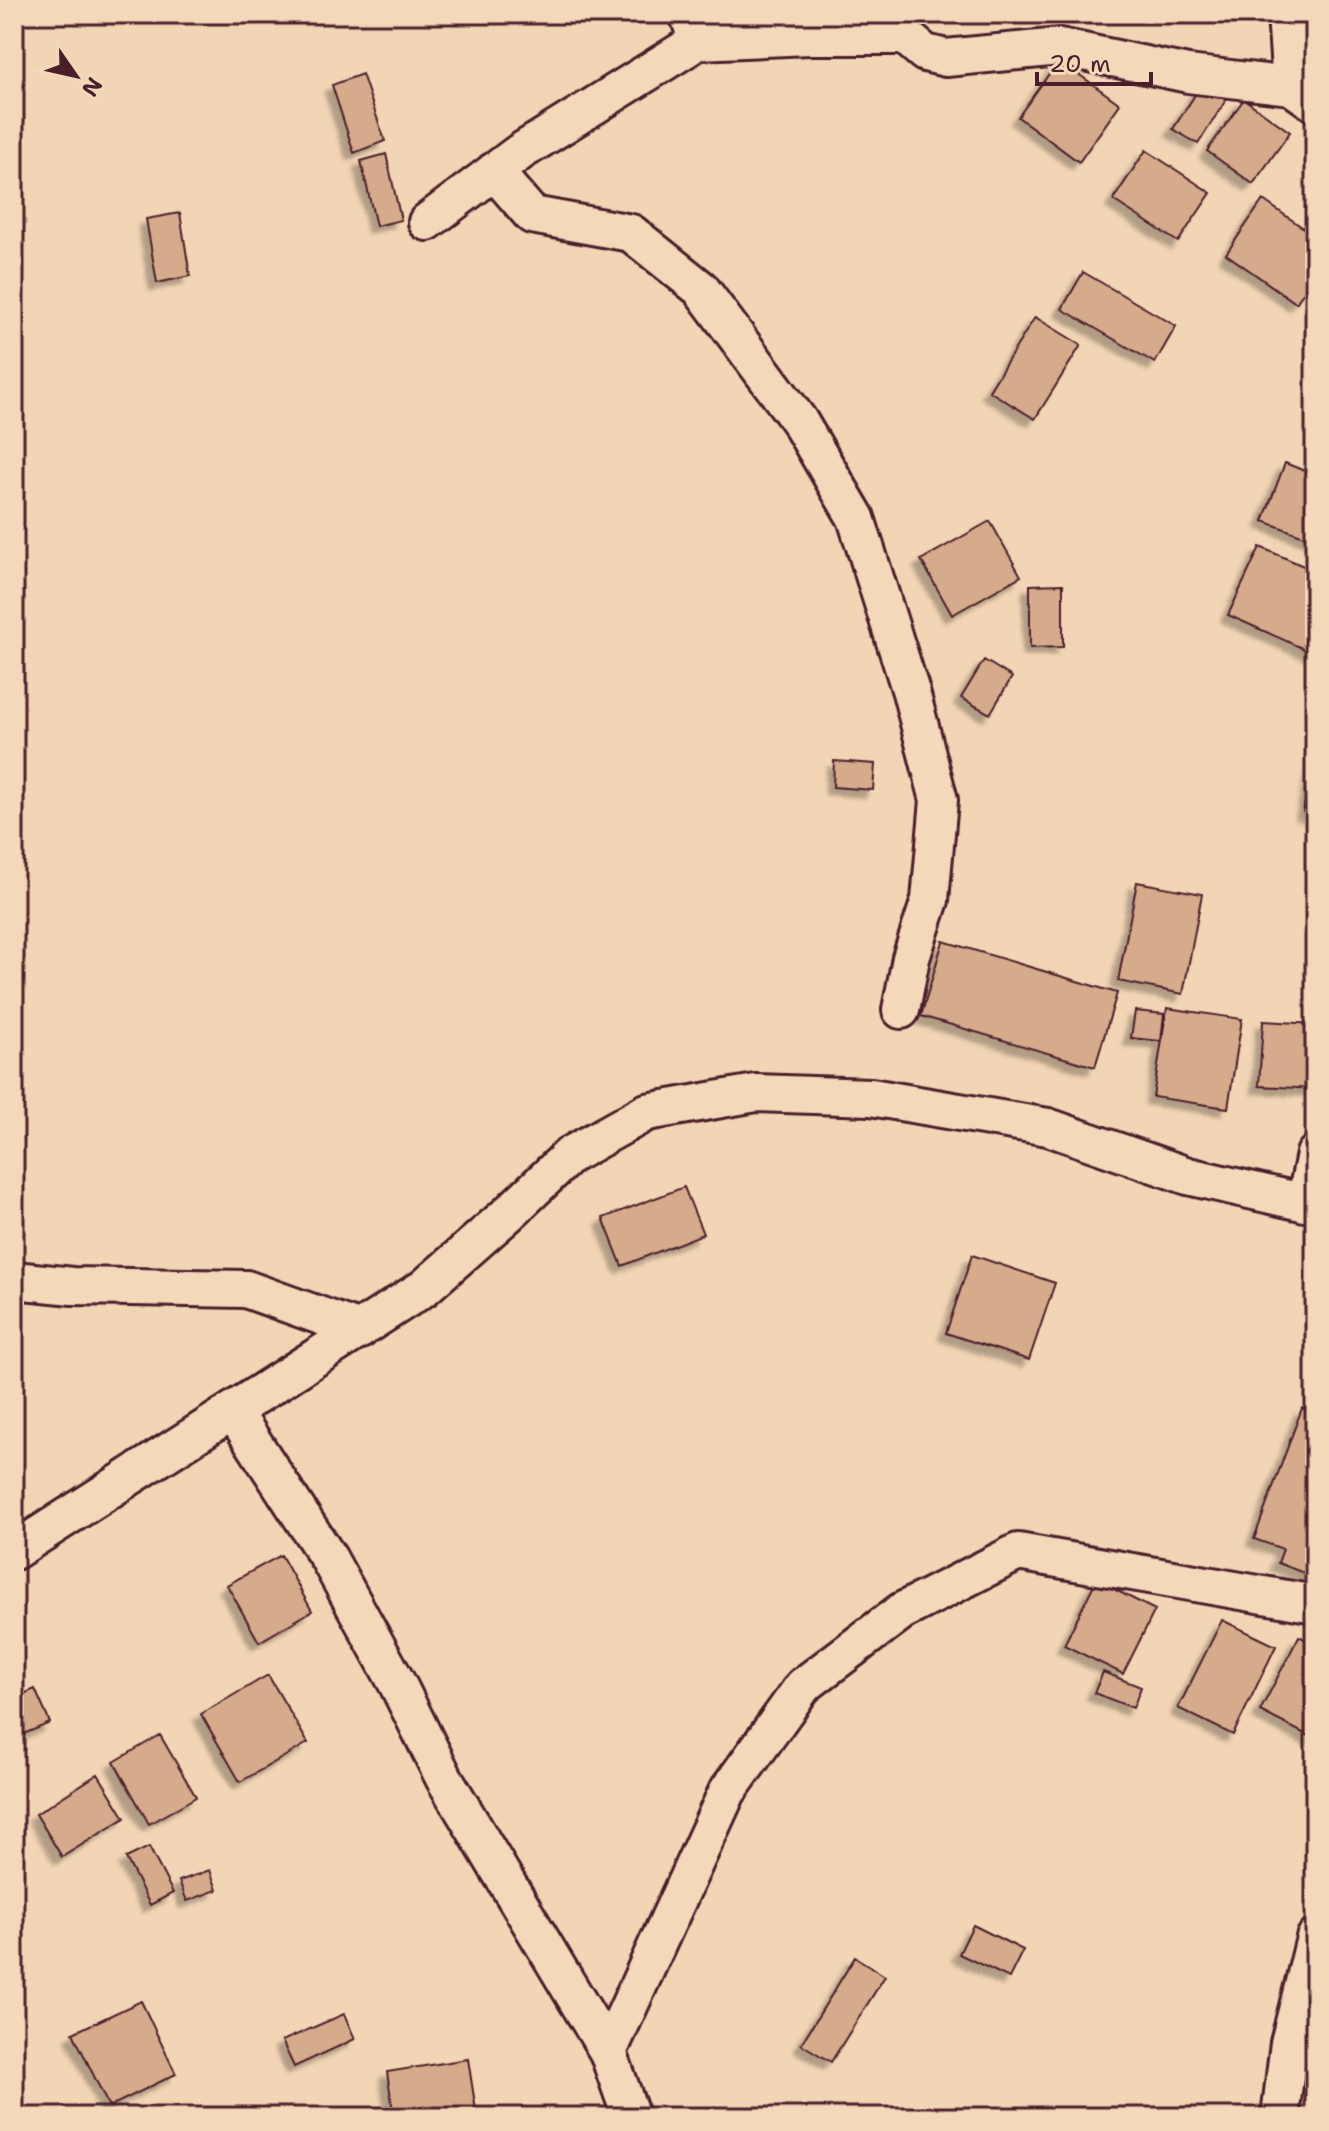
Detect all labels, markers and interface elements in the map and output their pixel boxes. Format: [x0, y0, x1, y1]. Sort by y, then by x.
north arrow [36, 36, 116, 116]
scale bar [1037, 36, 1151, 86]
text: 20 m [1049, 48, 1111, 80]
text: N [75, 72, 109, 102]

